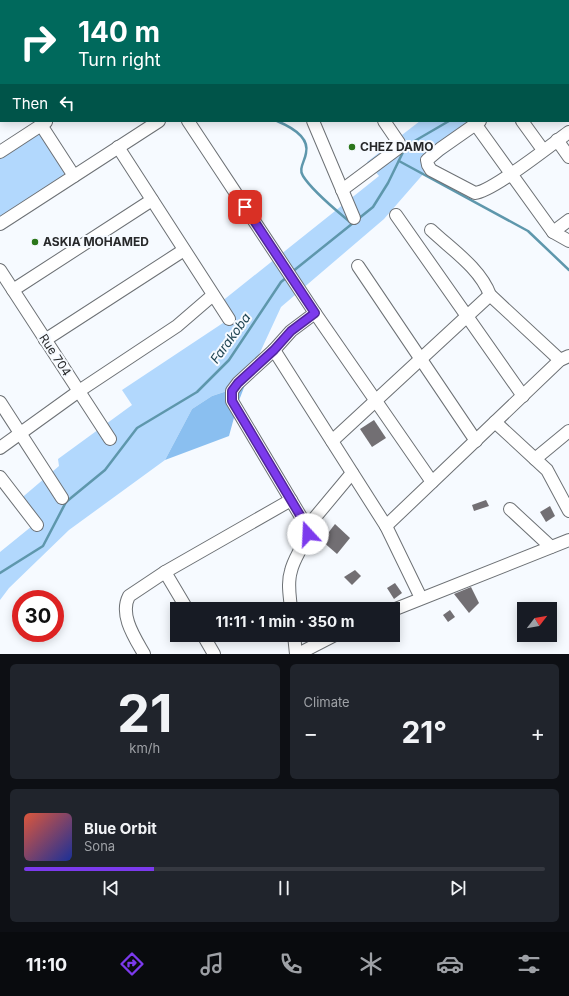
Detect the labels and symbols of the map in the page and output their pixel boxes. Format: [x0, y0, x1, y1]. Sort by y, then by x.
place label: CHEZ DAMO [360, 139, 434, 154]
marker: CHEZ DAMO [347, 142, 357, 152]
pin [228, 190, 262, 224]
place label: ASKIA MOHAMED [43, 234, 149, 249]
marker: ASKIA MOHAMED [30, 237, 40, 247]
water label: Farakoba [206, 310, 254, 366]
street label: Rue 704 [36, 331, 75, 379]
position arrow [287, 513, 329, 555]
speed limit sign: 30 [12, 590, 64, 642]
north arrow [517, 602, 557, 642]

